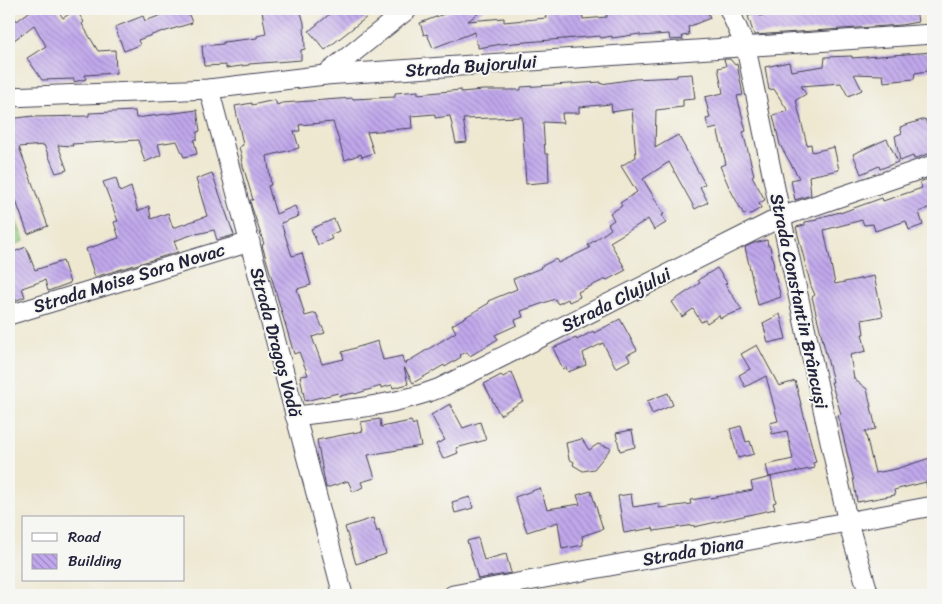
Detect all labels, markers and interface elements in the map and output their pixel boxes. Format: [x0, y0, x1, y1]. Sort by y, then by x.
street label: Strada Bujorului [404, 45, 539, 87]
street label: Strada Constantin Brâncuși [761, 190, 838, 413]
street label: Strada Moise Sora Novac [29, 234, 229, 322]
street label: Strada Clujului [555, 258, 678, 342]
street label: Strada Dragoș Vodă [241, 263, 312, 421]
legend [22, 516, 185, 582]
text: Road [68, 524, 101, 550]
street label: Strada Diana [640, 526, 747, 576]
text: Building [68, 548, 122, 574]

